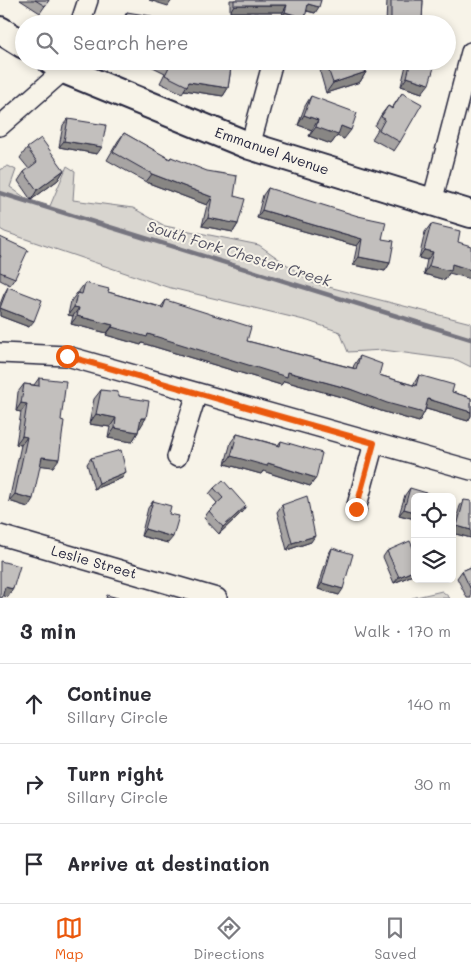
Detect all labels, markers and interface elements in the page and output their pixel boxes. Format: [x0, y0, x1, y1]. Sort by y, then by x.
search box [15, 15, 456, 70]
icon: search [33, 29, 61, 57]
text: Search here [73, 30, 189, 55]
street label: Emmanuel Avenue [213, 122, 332, 179]
water label: South Fork Chester Creek [145, 215, 335, 291]
route start [56, 345, 79, 368]
map controls [411, 493, 456, 583]
button: locate [411, 493, 456, 538]
route end [345, 498, 368, 521]
button: layers [411, 538, 456, 583]
street label: Leslie Street [49, 540, 139, 583]
text: 3 min [20, 617, 76, 644]
text: Walk · 170 m [353, 620, 451, 641]
text: Continue [67, 681, 152, 706]
icon: ahead [20, 690, 48, 718]
text: 140 m [407, 693, 451, 714]
text: Sillary Circle [67, 706, 168, 727]
text: Turn right [67, 761, 164, 786]
icon: right [20, 770, 48, 798]
text: 30 m [414, 773, 451, 794]
text: Sillary Circle [67, 786, 168, 807]
icon: arrive [20, 850, 48, 878]
text: Arrive at destination [67, 851, 270, 876]
tab: Map [55, 914, 83, 963]
tab: Directions [193, 914, 265, 963]
tab: Saved [374, 914, 416, 963]

